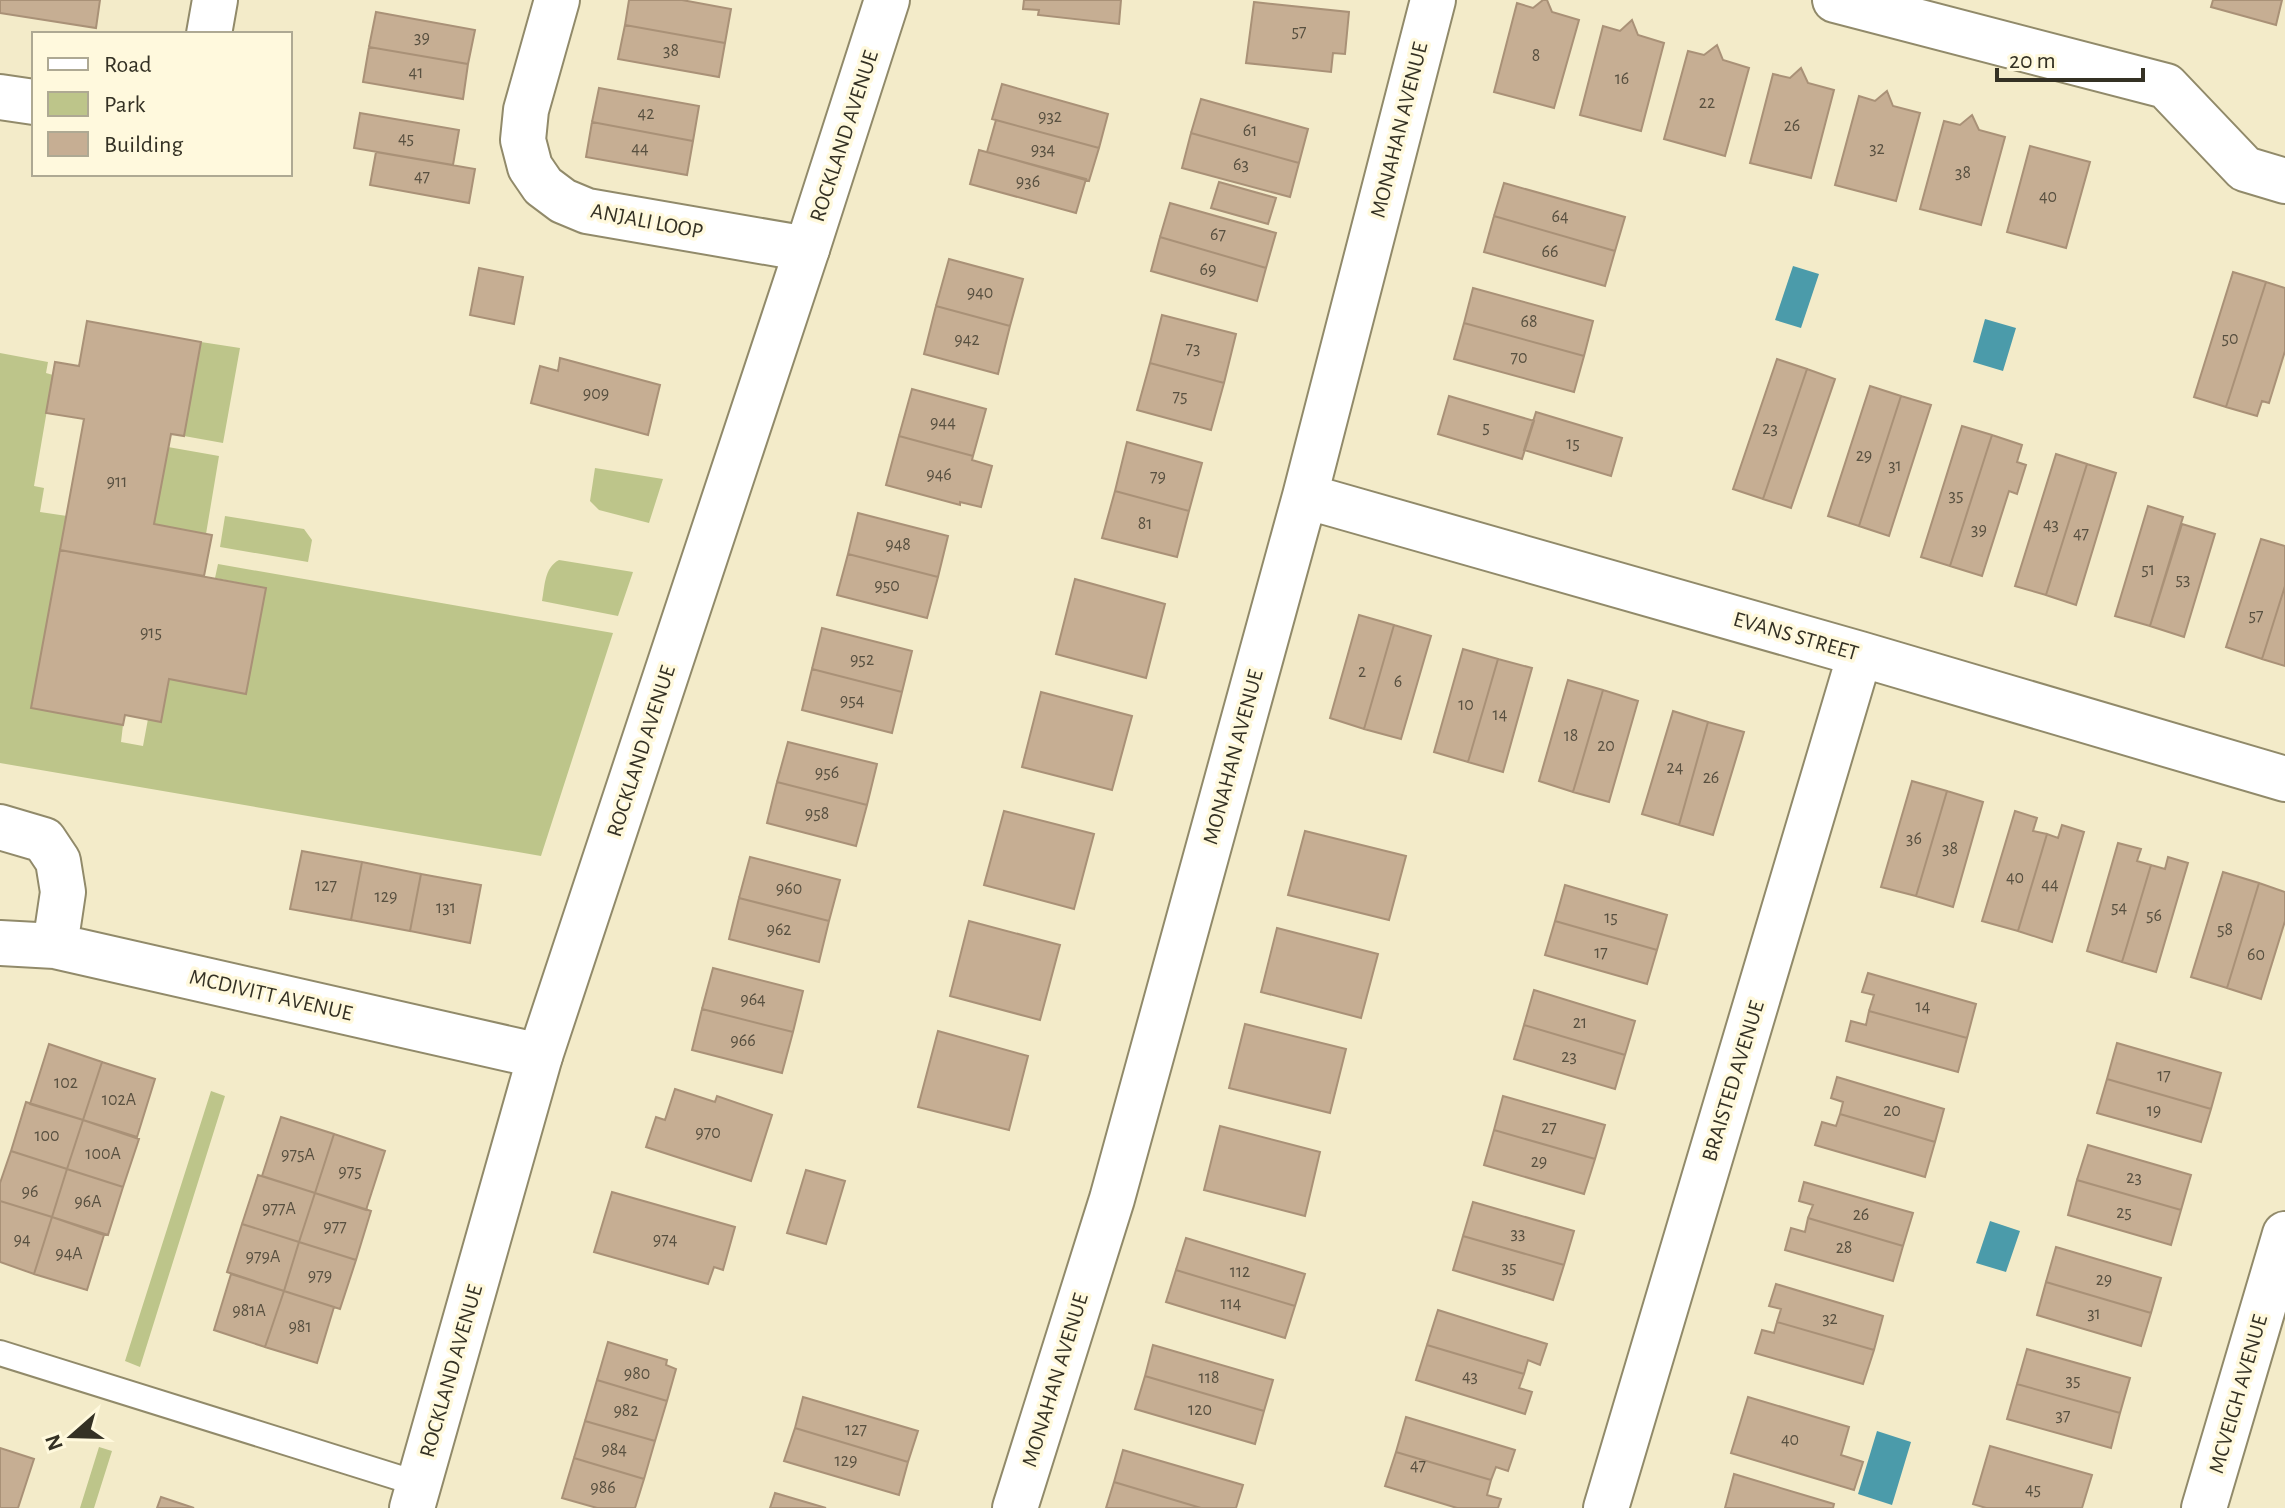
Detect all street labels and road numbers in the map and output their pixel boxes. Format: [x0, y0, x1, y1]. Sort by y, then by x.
street label: MONAHAN AVENUE [1367, 40, 1432, 220]
street label: ROCKLAND AVENUE [806, 47, 882, 224]
street label: ANJALI LOOP [589, 199, 705, 243]
street label: EVANS STREET [1731, 608, 1861, 664]
street label: ROCKLAND AVENUE [603, 662, 679, 839]
street label: MONAHAN AVENUE [1199, 667, 1267, 847]
street label: MCDIVITT AVENUE [187, 966, 355, 1025]
street label: BRAISTED AVENUE [1698, 998, 1768, 1164]
street label: ROCKLAND AVENUE [416, 1282, 486, 1460]
street label: MONAHAN AVENUE [1018, 1290, 1092, 1469]
street label: MCVEIGH AVENUE [2205, 1312, 2271, 1476]

